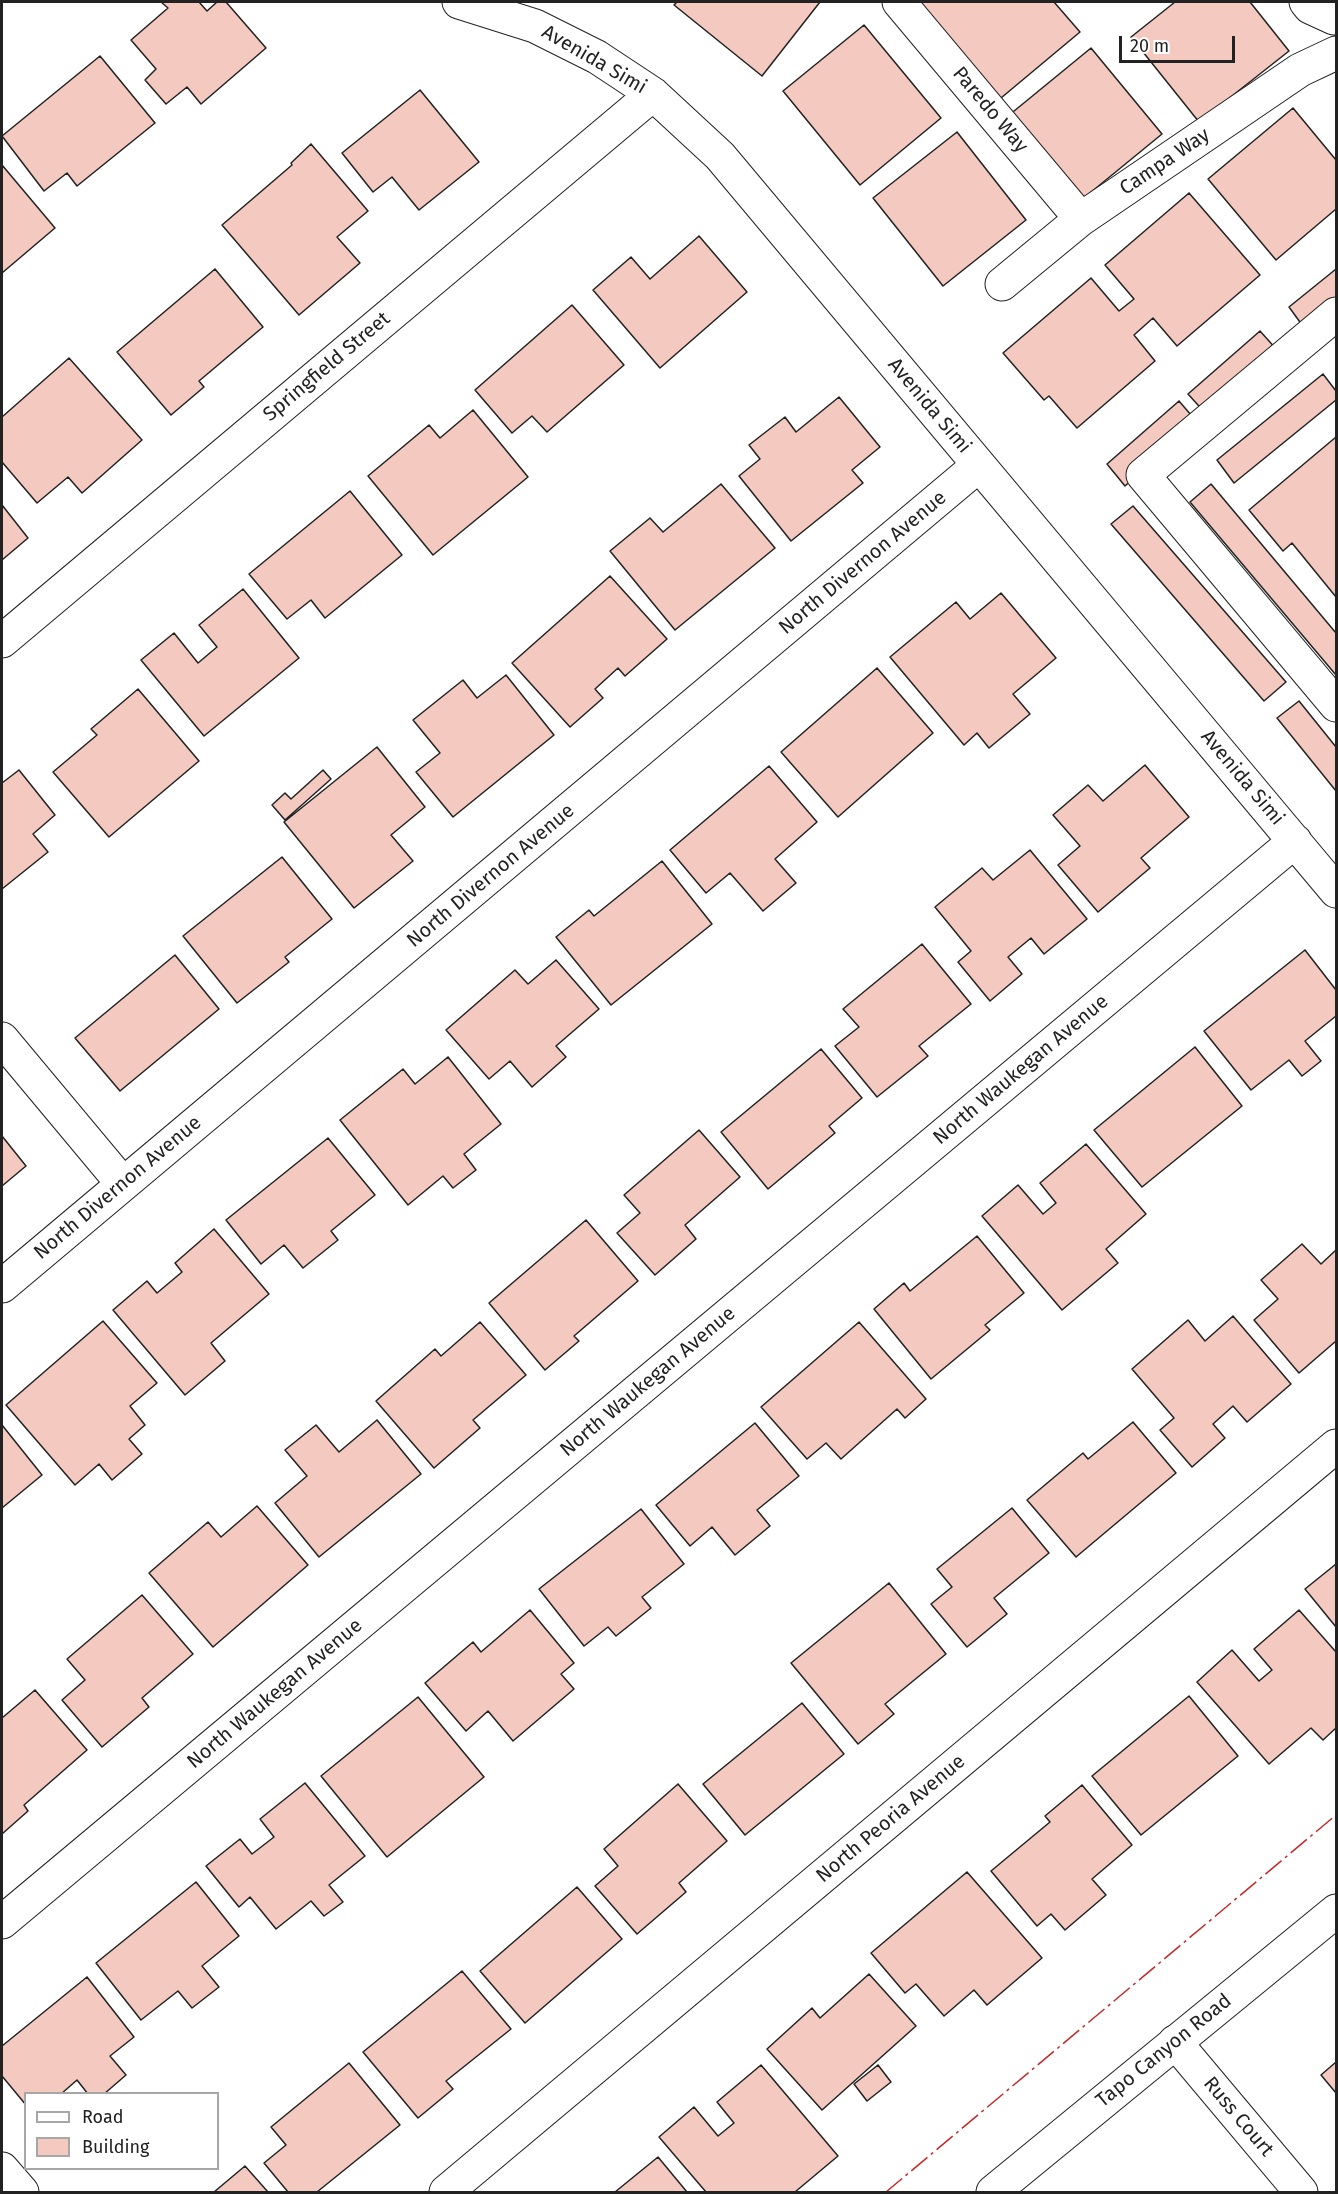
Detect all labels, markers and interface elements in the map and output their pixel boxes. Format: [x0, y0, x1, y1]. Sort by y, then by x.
street label: Avenida Simi [537, 20, 651, 100]
scale bar [1122, 24, 1238, 62]
text: 20 m [1130, 35, 1169, 57]
street label: Paredo Way [947, 62, 1033, 158]
street label: Campa Way [1116, 123, 1214, 201]
street label: Springfield Street [259, 307, 395, 427]
street label: Avenida Simi [882, 353, 976, 459]
street label: North Divernon Avenue [774, 486, 952, 640]
street label: Avenida Simi [1195, 725, 1289, 831]
street label: North Divernon Avenue [402, 799, 580, 953]
street label: North Waukegan Avenue [929, 990, 1113, 1150]
street label: North Divernon Avenue [29, 1111, 207, 1265]
street label: North Waukegan Avenue [556, 1302, 740, 1462]
street label: North Waukegan Avenue [183, 1614, 367, 1774]
street label: North Peoria Avenue [812, 1750, 970, 1888]
street label: Tapo Canyon Road [1092, 1989, 1236, 2113]
street label: Russ Court [1198, 2072, 1278, 2162]
legend [24, 2092, 219, 2170]
text: Road [82, 2106, 124, 2128]
text: Building [82, 2136, 149, 2158]

